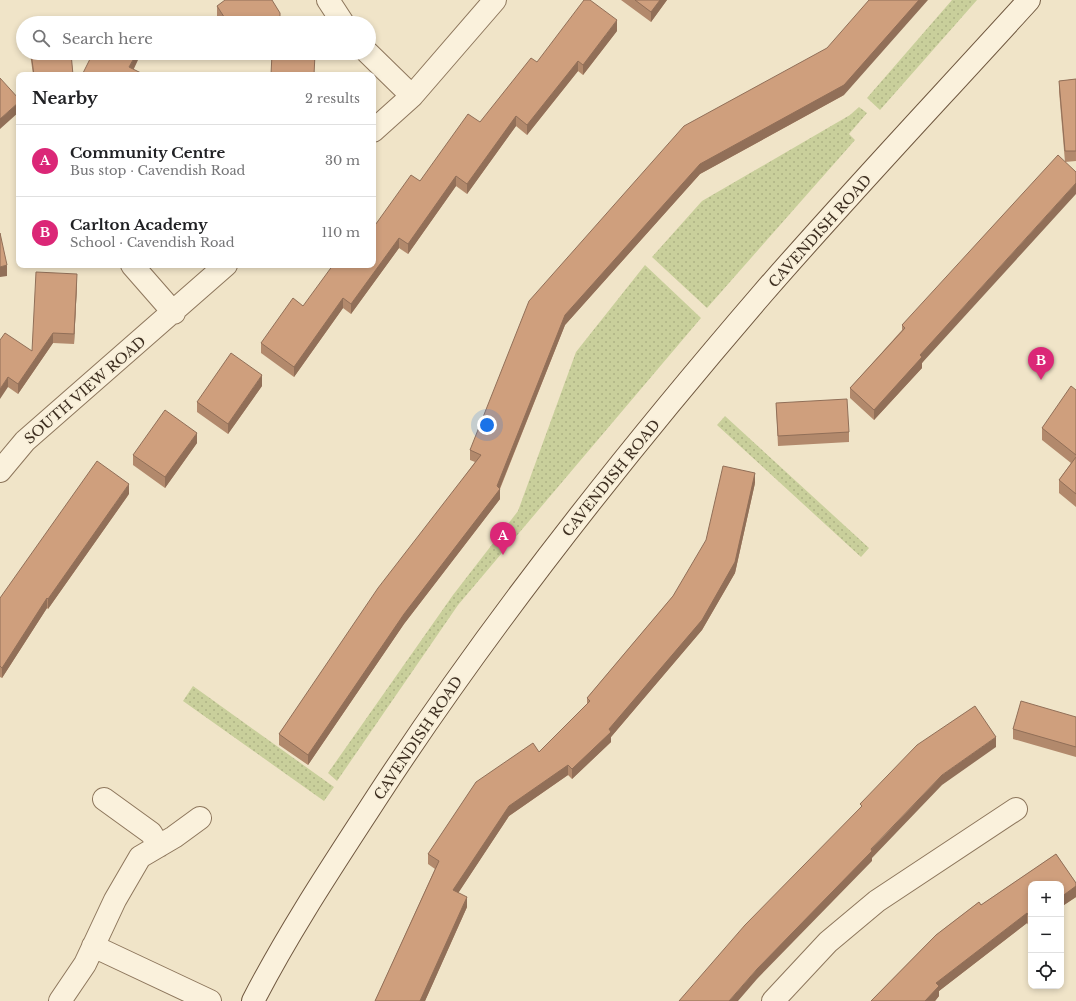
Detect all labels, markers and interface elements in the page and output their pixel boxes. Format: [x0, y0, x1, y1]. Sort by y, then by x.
search box [16, 16, 376, 60]
icon: search [30, 27, 52, 49]
text: Search here [62, 29, 153, 48]
text: Nearby [32, 88, 98, 109]
text: 2 results [305, 90, 360, 107]
text: Community Centre [70, 143, 225, 162]
text: A [40, 152, 50, 169]
text: 30 m [325, 152, 360, 169]
text: Bus stop · Cavendish Road [70, 162, 245, 179]
street label: CAVENDISH ROAD [765, 171, 875, 291]
text: Carlton Academy [70, 215, 208, 234]
text: B [40, 224, 50, 241]
text: 110 m [321, 224, 360, 241]
text: School · Cavendish Road [70, 234, 235, 251]
street label: SOUTH VIEW ROAD [20, 332, 150, 448]
pin: B [1028, 347, 1054, 380]
your location [477, 415, 497, 435]
street label: CAVENDISH ROAD [558, 416, 664, 540]
pin: A [490, 522, 516, 555]
street label: CAVENDISH ROAD [370, 673, 466, 803]
map controls [1028, 881, 1064, 989]
button: + [1028, 881, 1064, 917]
button: − [1028, 917, 1064, 953]
button: locate [1028, 953, 1064, 989]

